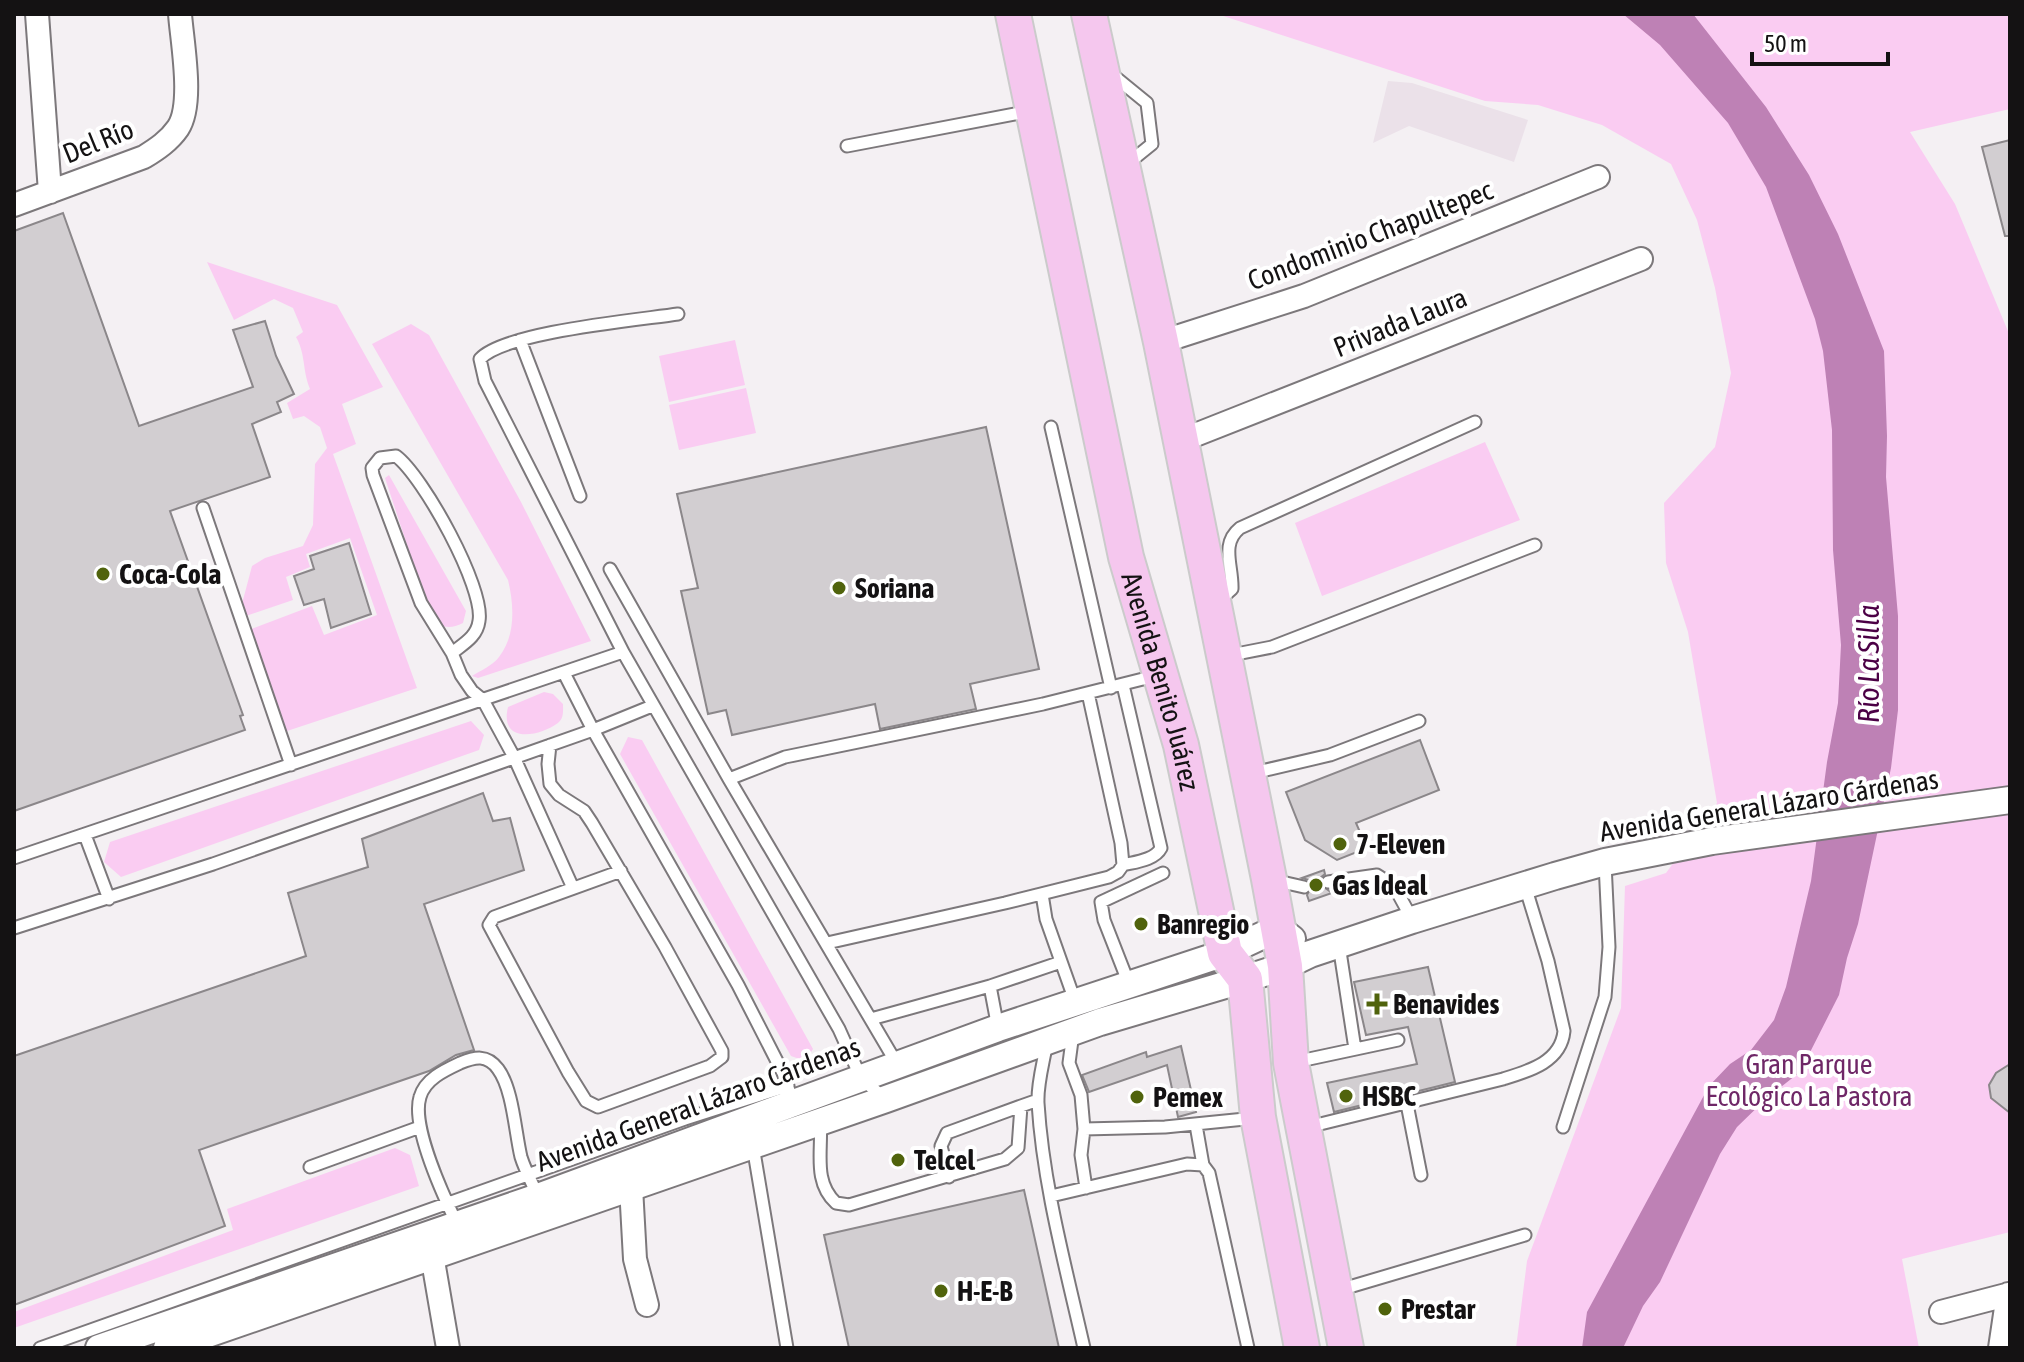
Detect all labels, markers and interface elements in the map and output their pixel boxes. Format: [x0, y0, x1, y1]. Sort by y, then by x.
scale bar [1752, 16, 1888, 66]
text: 50 m [1764, 30, 1807, 57]
street label: Del Río [58, 112, 138, 170]
street label: Condominio Chapultepec [1243, 173, 1497, 296]
street label: Privada Laura [1329, 281, 1471, 363]
place label: Coca-Cola [119, 558, 221, 590]
marker: Coca-Cola [94, 565, 112, 583]
street label: Avenida Benito Juárez [1115, 569, 1206, 793]
place label: Soriana [855, 572, 934, 604]
marker: Soriana [830, 579, 848, 597]
water label: Río La Silla [1851, 605, 1885, 723]
street label: Avenida General Lázaro Cárdenas [1597, 762, 1941, 848]
place label: 7-Eleven [1356, 828, 1445, 860]
marker: 7-Eleven [1331, 835, 1349, 853]
place label: Gas Ideal [1332, 869, 1428, 901]
marker: Gas Ideal [1307, 876, 1325, 894]
place label: Banregio [1157, 908, 1250, 940]
marker: Banregio [1132, 915, 1150, 933]
place label: Benavides [1393, 988, 1500, 1020]
marker: Benavides [1368, 995, 1386, 1013]
street label: Avenida General Lázaro Cárdenas [532, 1030, 864, 1178]
park label: Gran Parque Ecológico La Pastora [1705, 1048, 1913, 1112]
place label: HSBC [1362, 1080, 1416, 1112]
place label: Pemex [1153, 1081, 1223, 1113]
marker: HSBC [1337, 1087, 1355, 1105]
marker: Pemex [1128, 1088, 1146, 1106]
place label: Telcel [914, 1144, 976, 1176]
marker: Telcel [889, 1151, 907, 1169]
place label: H-E-B [957, 1275, 1013, 1307]
marker: H-E-B [932, 1282, 950, 1300]
place label: Prestar [1401, 1293, 1476, 1325]
marker: Prestar [1376, 1300, 1394, 1318]

